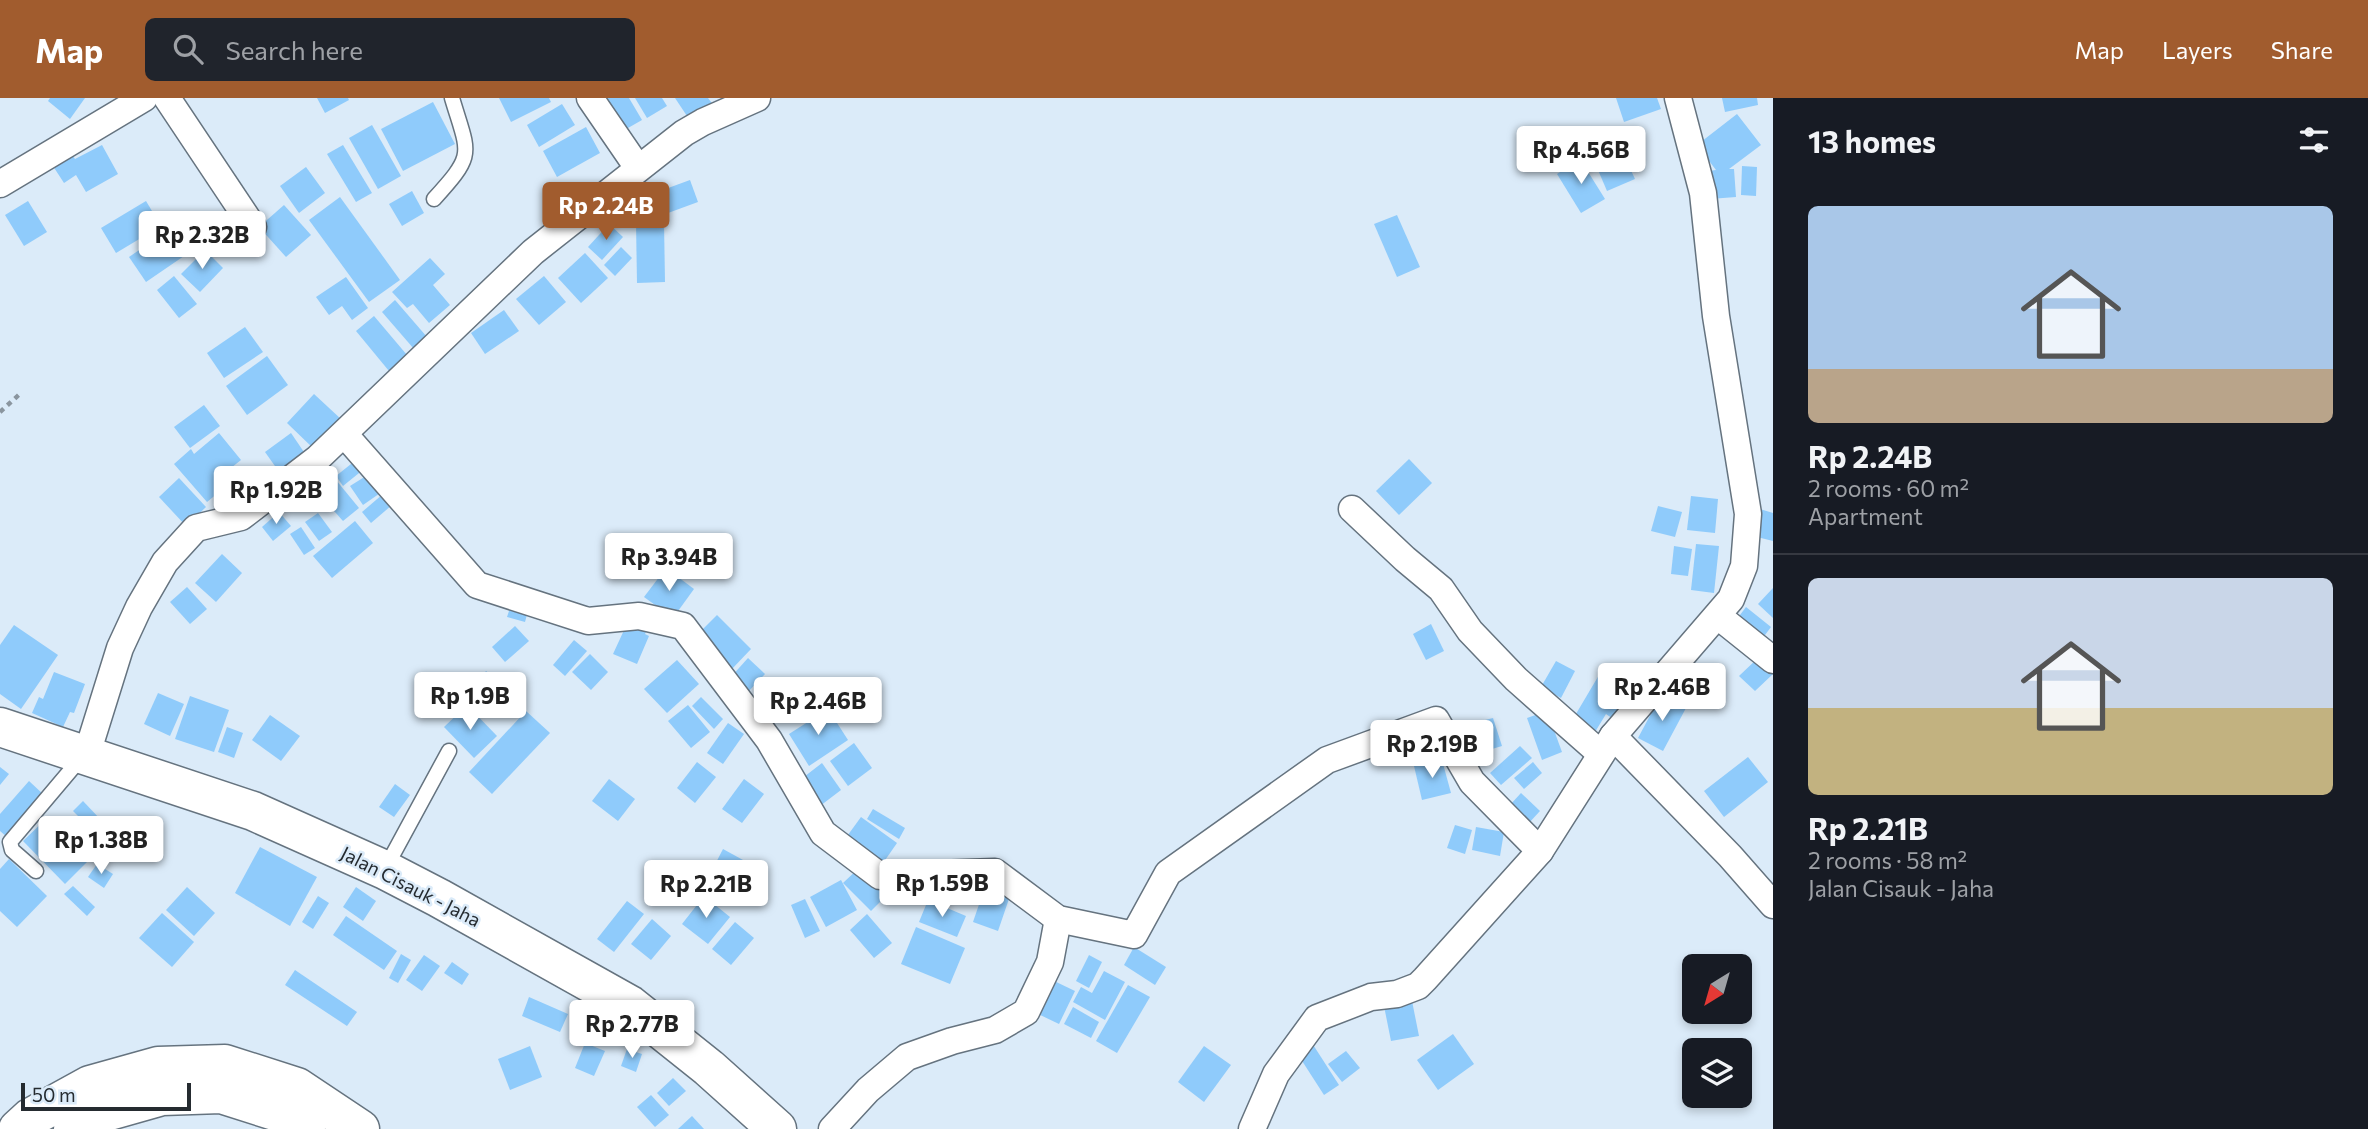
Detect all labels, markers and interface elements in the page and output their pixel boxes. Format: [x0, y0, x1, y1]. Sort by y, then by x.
search box [145, 18, 635, 81]
text: Map [35, 29, 103, 70]
icon: search [169, 30, 207, 68]
text: Search here [225, 34, 363, 65]
text: Map [2075, 35, 2124, 64]
text: Layers [2162, 35, 2233, 64]
text: Share [2271, 35, 2333, 64]
icon: filters [2295, 121, 2333, 159]
text: 13 homes [1808, 122, 1936, 159]
pin: Rp 4.56B [1509, 126, 1653, 186]
text: Rp 4.56B [1533, 135, 1629, 163]
pin: Rp 2.24B [534, 183, 678, 242]
text: Rp 2.24B [558, 191, 654, 219]
pin: Rp 2.32B [130, 212, 274, 271]
text: Rp 2.32B [155, 220, 249, 248]
icon: home [2008, 251, 2134, 377]
text: Rp 2.24B [1808, 437, 1932, 474]
pin: Rp 1.92B [204, 466, 348, 526]
text: 2 rooms · 60 m² [1808, 474, 1969, 502]
text: Rp 1.92B [230, 475, 322, 503]
text: Apartment [1808, 502, 1923, 530]
pin: Rp 3.94B [597, 533, 741, 593]
text: Rp 3.94B [621, 542, 717, 570]
icon: home [2008, 623, 2134, 749]
pin: Rp 2.46B [1590, 664, 1734, 723]
pin: Rp 1.9B [405, 672, 535, 732]
text: Rp 2.46B [1614, 672, 1710, 700]
pin: Rp 2.46B [746, 678, 890, 737]
text: Rp 1.9B [430, 681, 510, 709]
text: Rp 2.46B [770, 686, 866, 714]
pin: Rp 2.19B [1360, 720, 1504, 780]
text: Rp 2.19B [1386, 729, 1478, 757]
text: Rp 2.21B [1808, 809, 1928, 846]
pin: Rp 1.38B [29, 816, 173, 876]
text: Rp 1.38B [54, 825, 148, 853]
street label: Jalan Cisauk - Jaha [337, 841, 485, 931]
text: 2 rooms · 58 m² [1808, 846, 1967, 874]
pin: Rp 2.21B [634, 860, 778, 920]
pin: Rp 1.59B [870, 860, 1014, 919]
text: Rp 1.59B [895, 868, 989, 896]
text: Rp 2.21B [660, 869, 752, 897]
text: Jalan Cisauk - Jaha [1808, 874, 1994, 902]
north arrow [1682, 954, 1752, 1024]
map controls [1682, 954, 1752, 1108]
pin: Rp 2.77B [560, 1000, 704, 1060]
text: Rp 2.77B [585, 1009, 679, 1037]
button: layers [1682, 1038, 1752, 1108]
scale bar [21, 1080, 191, 1112]
text: 50 m [32, 1083, 76, 1106]

